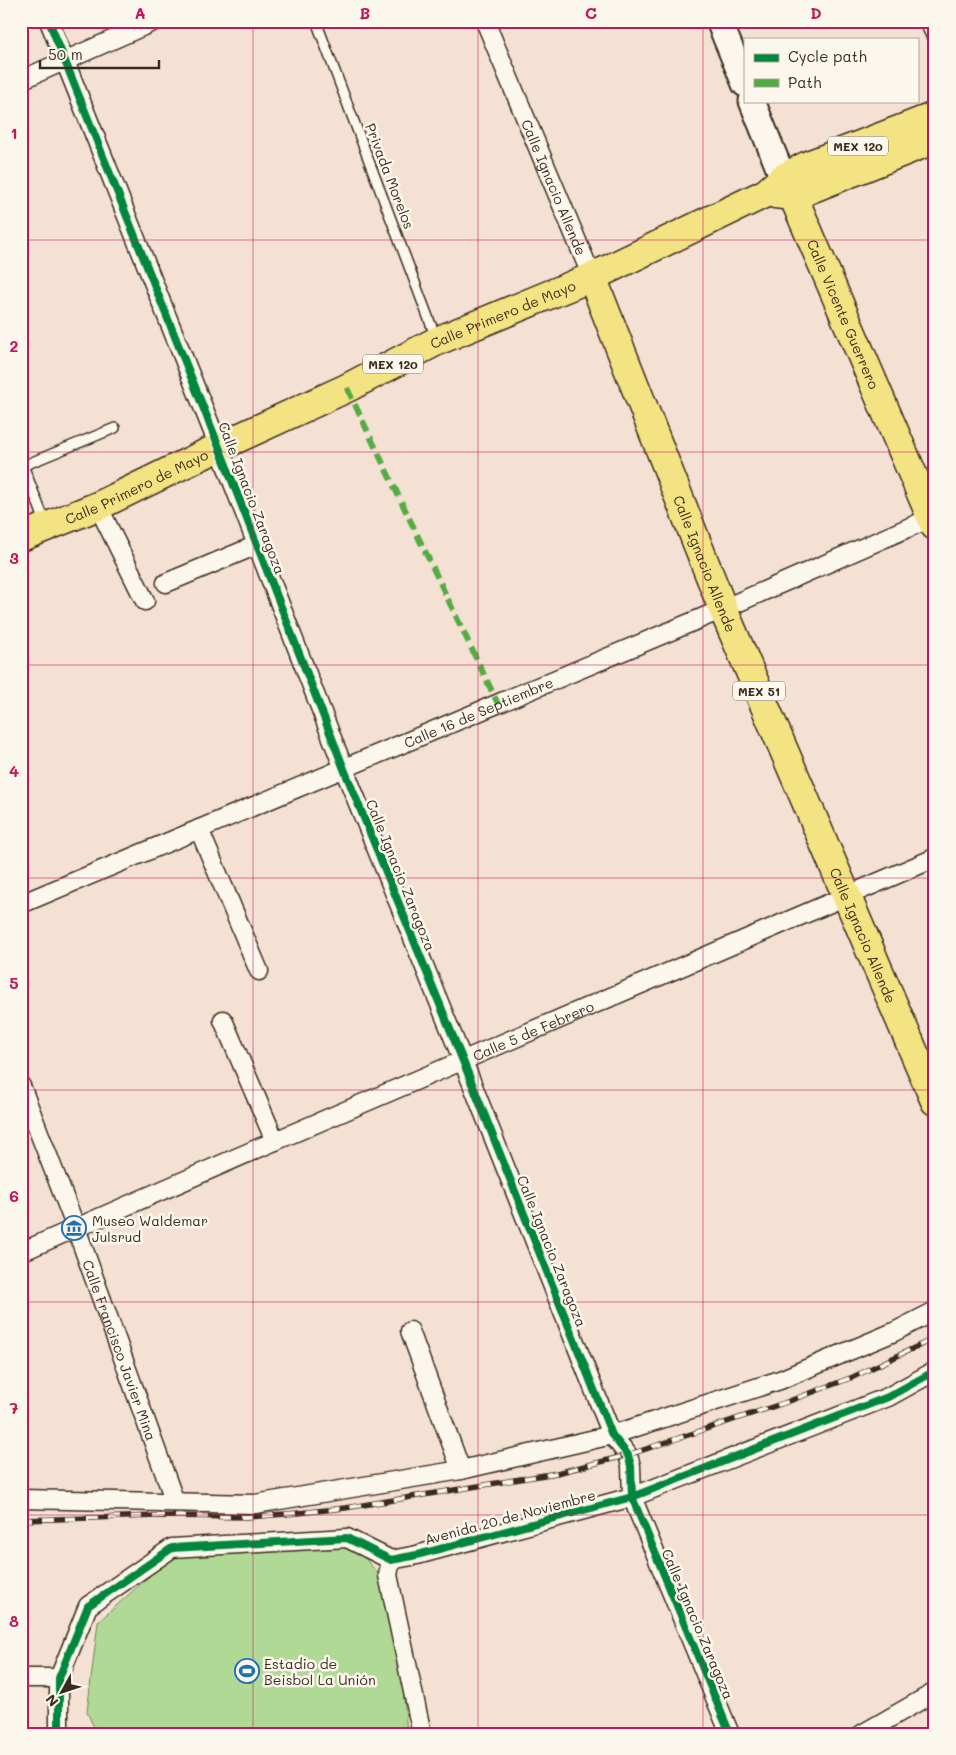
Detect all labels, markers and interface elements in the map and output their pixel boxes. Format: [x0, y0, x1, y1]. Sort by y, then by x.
text: A [134, 2, 146, 23]
text: B [360, 2, 370, 23]
text: C [585, 2, 597, 23]
text: D [810, 2, 822, 23]
scale bar [40, 38, 159, 70]
legend [744, 38, 918, 102]
text: 50 m [48, 44, 83, 64]
text: Cycle path [788, 46, 867, 66]
text: Path [788, 72, 822, 92]
street label: Calle Ignacio Allende [518, 116, 591, 258]
street label: Privada Morelos [361, 120, 419, 232]
text: 1 [10, 122, 18, 143]
road number: MEX 120 [828, 136, 888, 156]
street label: Calle Vicente Guerrero [803, 236, 884, 392]
street label: Calle Primero de Mayo [426, 275, 578, 353]
text: 2 [10, 335, 19, 356]
road number: MEX 120 [363, 354, 423, 374]
street label: Calle Ignacio Zaragoza [214, 419, 290, 577]
street label: Calle Primero de Mayo [62, 444, 211, 528]
street label: Calle Ignacio Allende [669, 492, 741, 635]
text: 3 [9, 547, 19, 568]
street label: Calle 16 de Septiembre [401, 672, 556, 752]
road number: MEX 51 [733, 681, 785, 700]
text: 4 [9, 760, 19, 781]
street label: Calle Ignacio Zaragoza [362, 796, 440, 954]
street label: Calle Ignacio Allende [826, 864, 901, 1006]
text: 5 [9, 972, 19, 993]
street label: Calle 5 de Febrero [470, 996, 597, 1065]
street label: Calle Ignacio Zaragoza [513, 1172, 591, 1330]
text: 6 [9, 1185, 19, 1206]
place label: Museo Waldemar Julsrud [92, 1211, 208, 1246]
museum icon: Museo Waldemar Julsrud [61, 1215, 87, 1241]
street label: Calle Francisco Javier Mina [79, 1257, 161, 1443]
text: 7 [10, 1397, 19, 1418]
street label: Avenida 20 de Noviembre [422, 1485, 598, 1549]
street label: Calle Ignacio Zaragoza [658, 1546, 738, 1702]
text: 8 [9, 1610, 19, 1631]
place label: Estadio de Beisbol La Unión [264, 1654, 376, 1689]
sports icon: Estadio de Beisbol La Unión [234, 1658, 260, 1684]
north arrow [38, 1668, 88, 1718]
text: N [41, 1690, 62, 1711]

